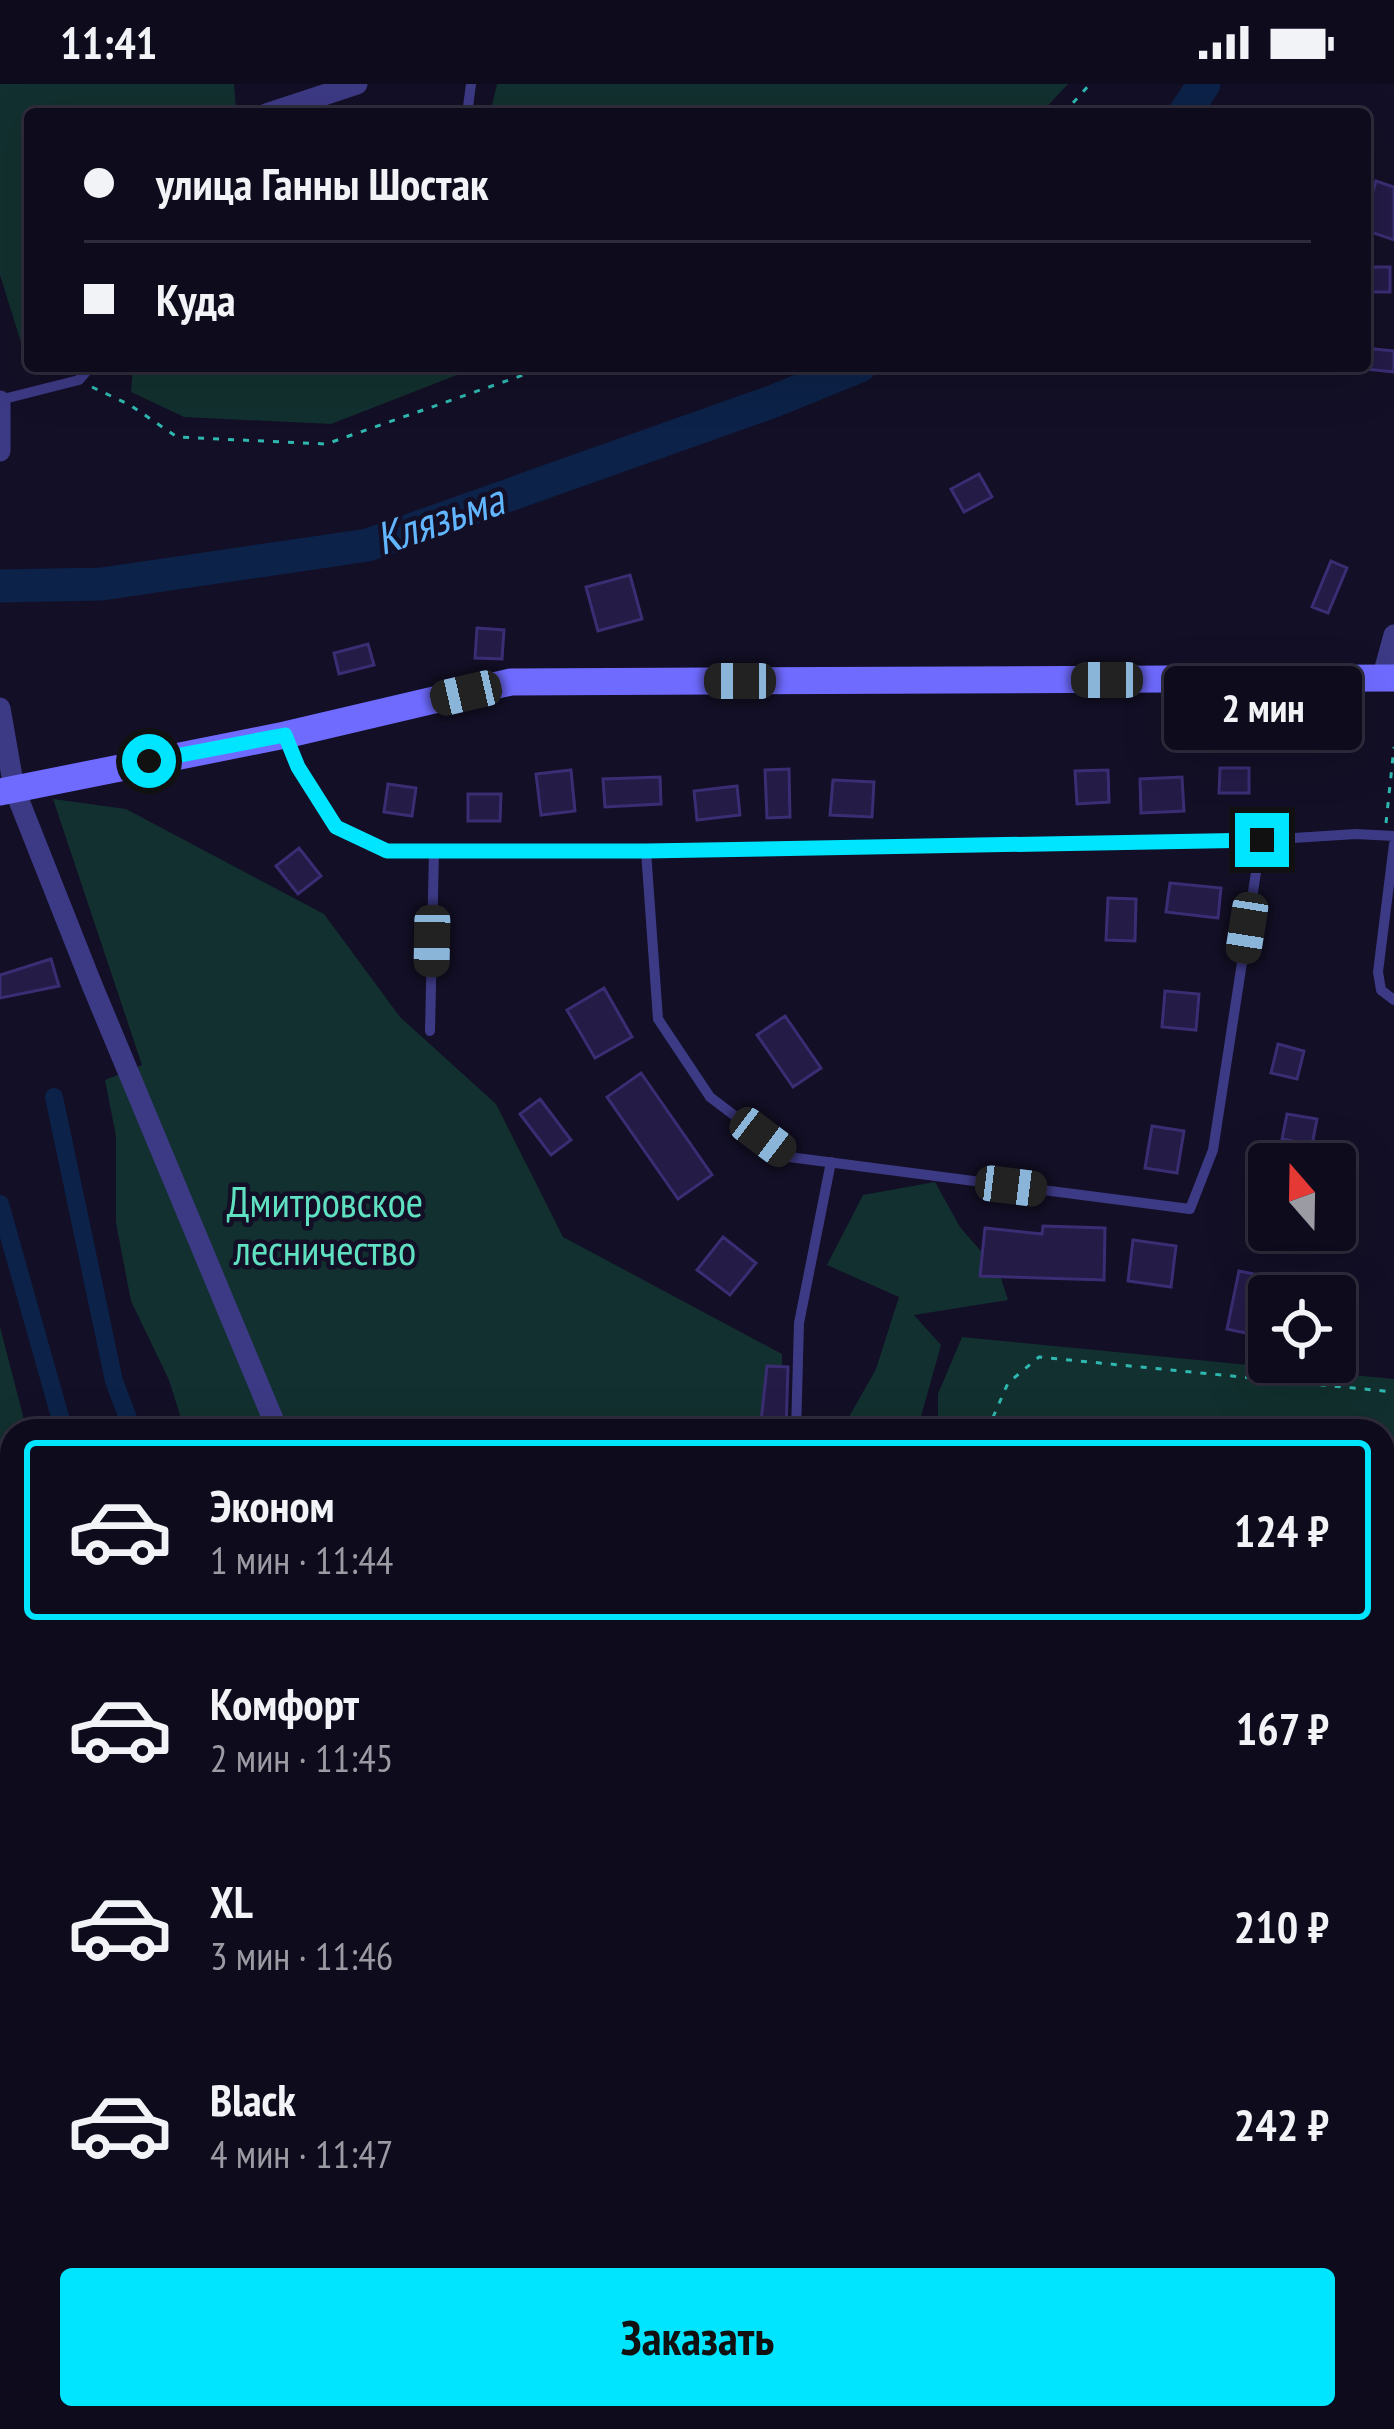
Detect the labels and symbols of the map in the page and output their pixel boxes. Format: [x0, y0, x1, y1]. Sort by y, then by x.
water label: Клязьма [367, 468, 513, 567]
car [1071, 662, 1143, 698]
car [704, 663, 776, 699]
callout: 2 мин [1163, 666, 1361, 750]
car [427, 667, 505, 719]
route start [122, 734, 176, 788]
route end [1235, 813, 1289, 867]
car [1224, 890, 1270, 966]
car [413, 905, 451, 977]
car [723, 1101, 803, 1173]
north arrow [1248, 1143, 1356, 1251]
car [973, 1164, 1049, 1208]
park label: Дмитровское лесничество [227, 1174, 423, 1277]

